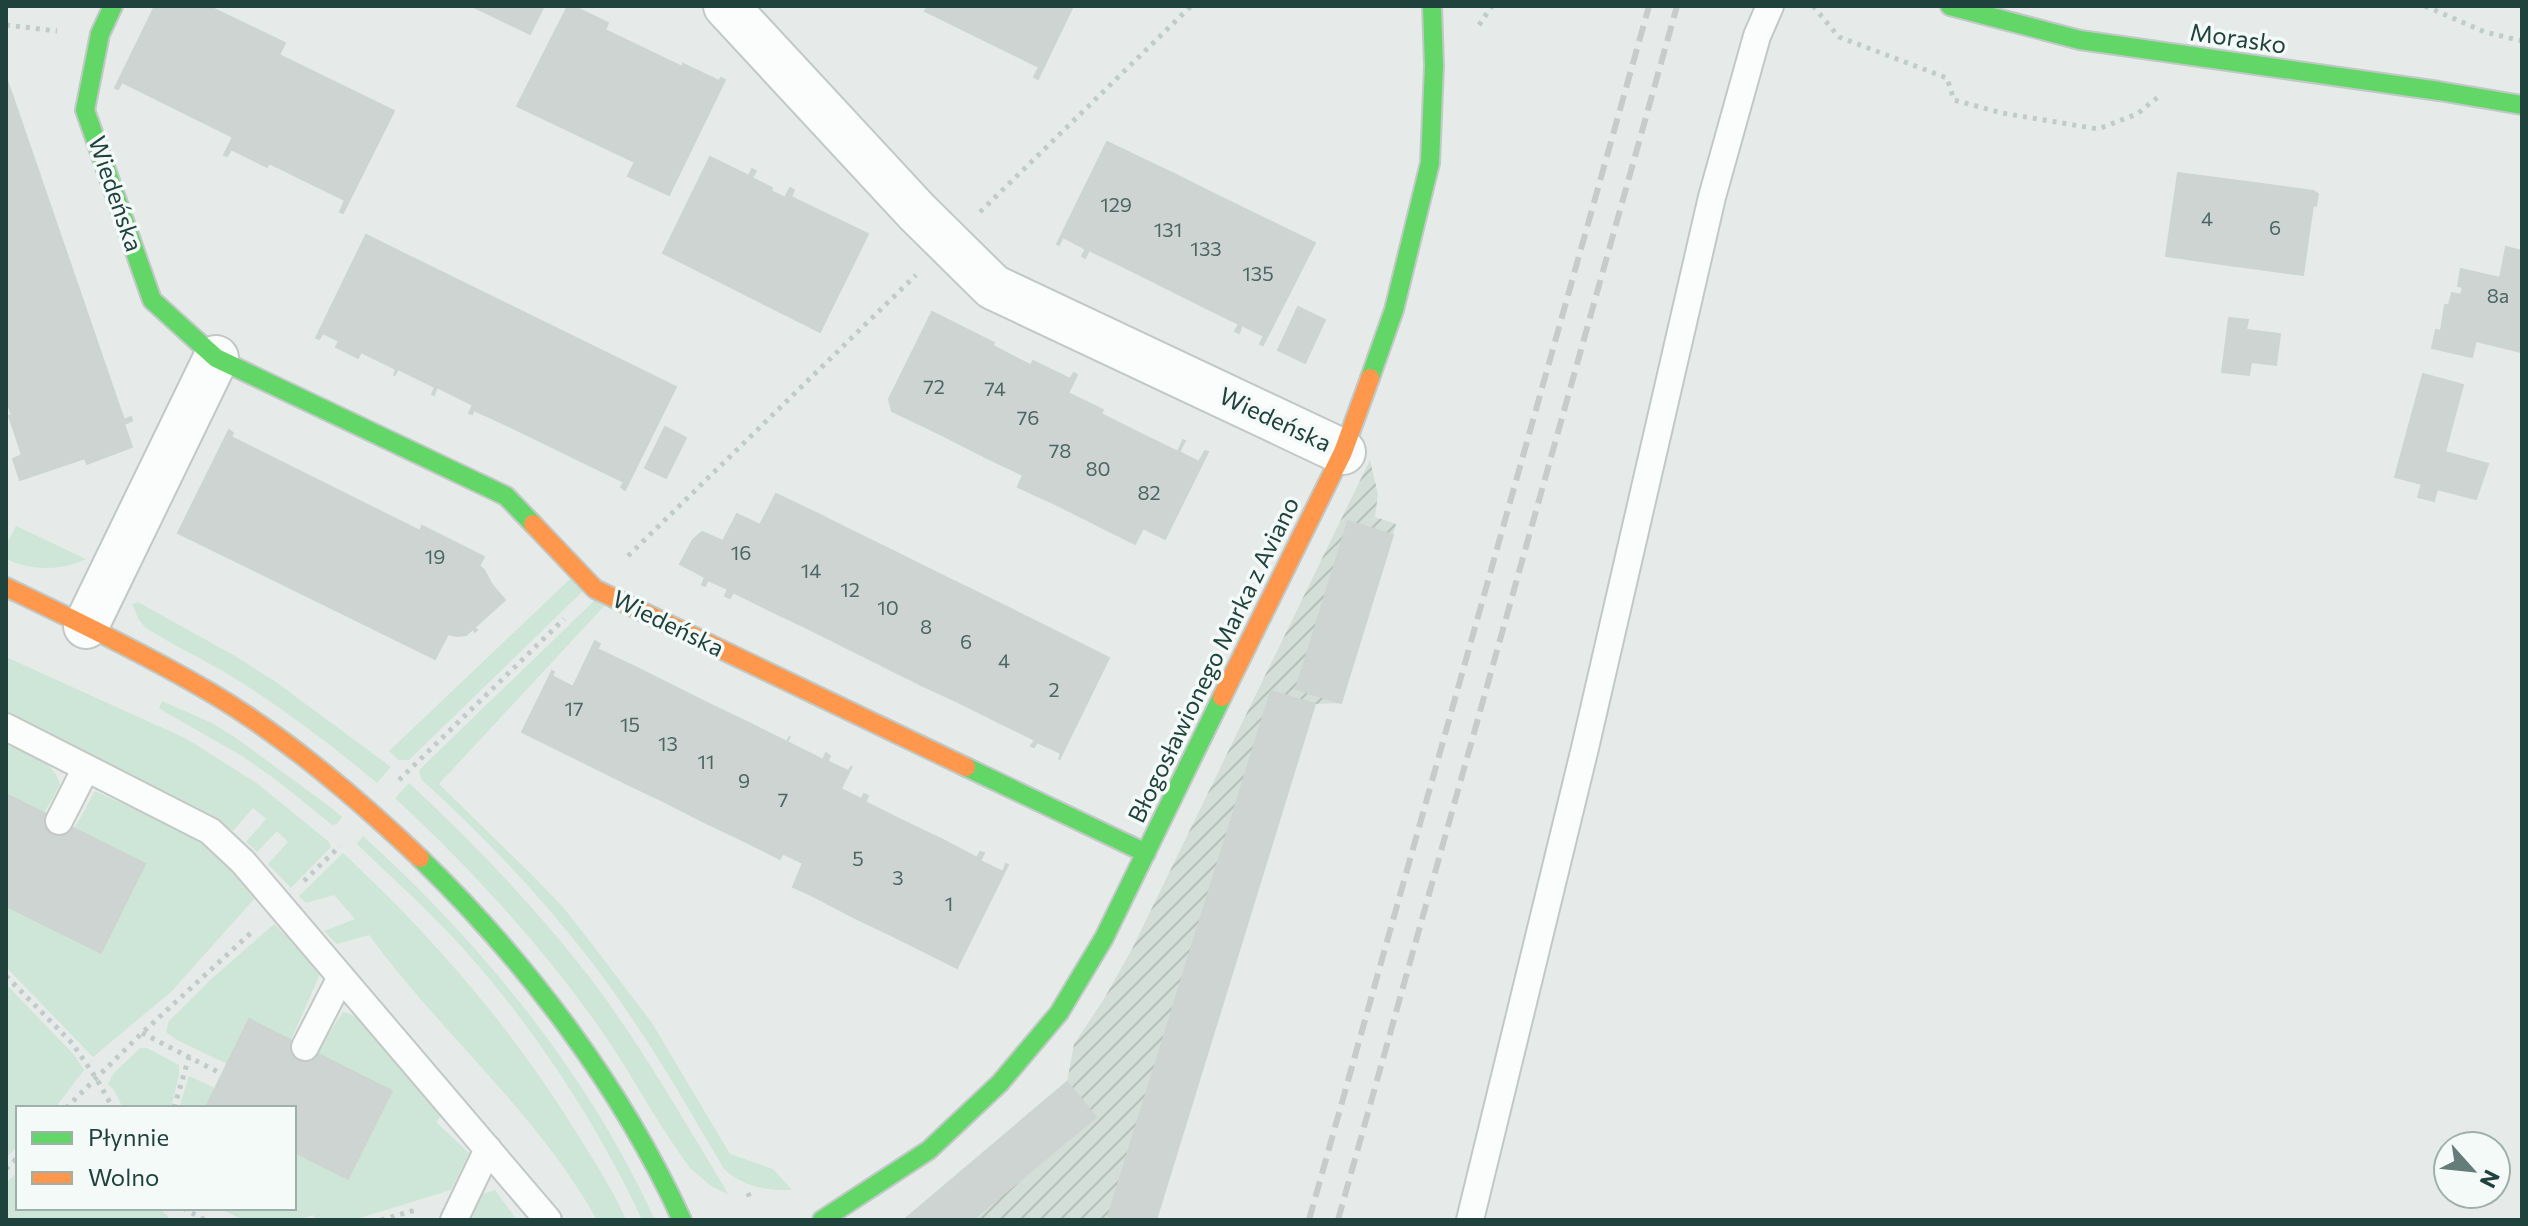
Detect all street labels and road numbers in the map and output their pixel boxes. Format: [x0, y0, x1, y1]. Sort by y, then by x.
street label: Morasko [2188, 16, 2288, 59]
street label: Wiedeńska [83, 132, 150, 255]
street label: Wiedeńska [1215, 380, 1336, 457]
street label: Błogosławionego Marka z Aviano [1121, 492, 1304, 827]
street label: Wiedeńska [608, 583, 729, 662]

